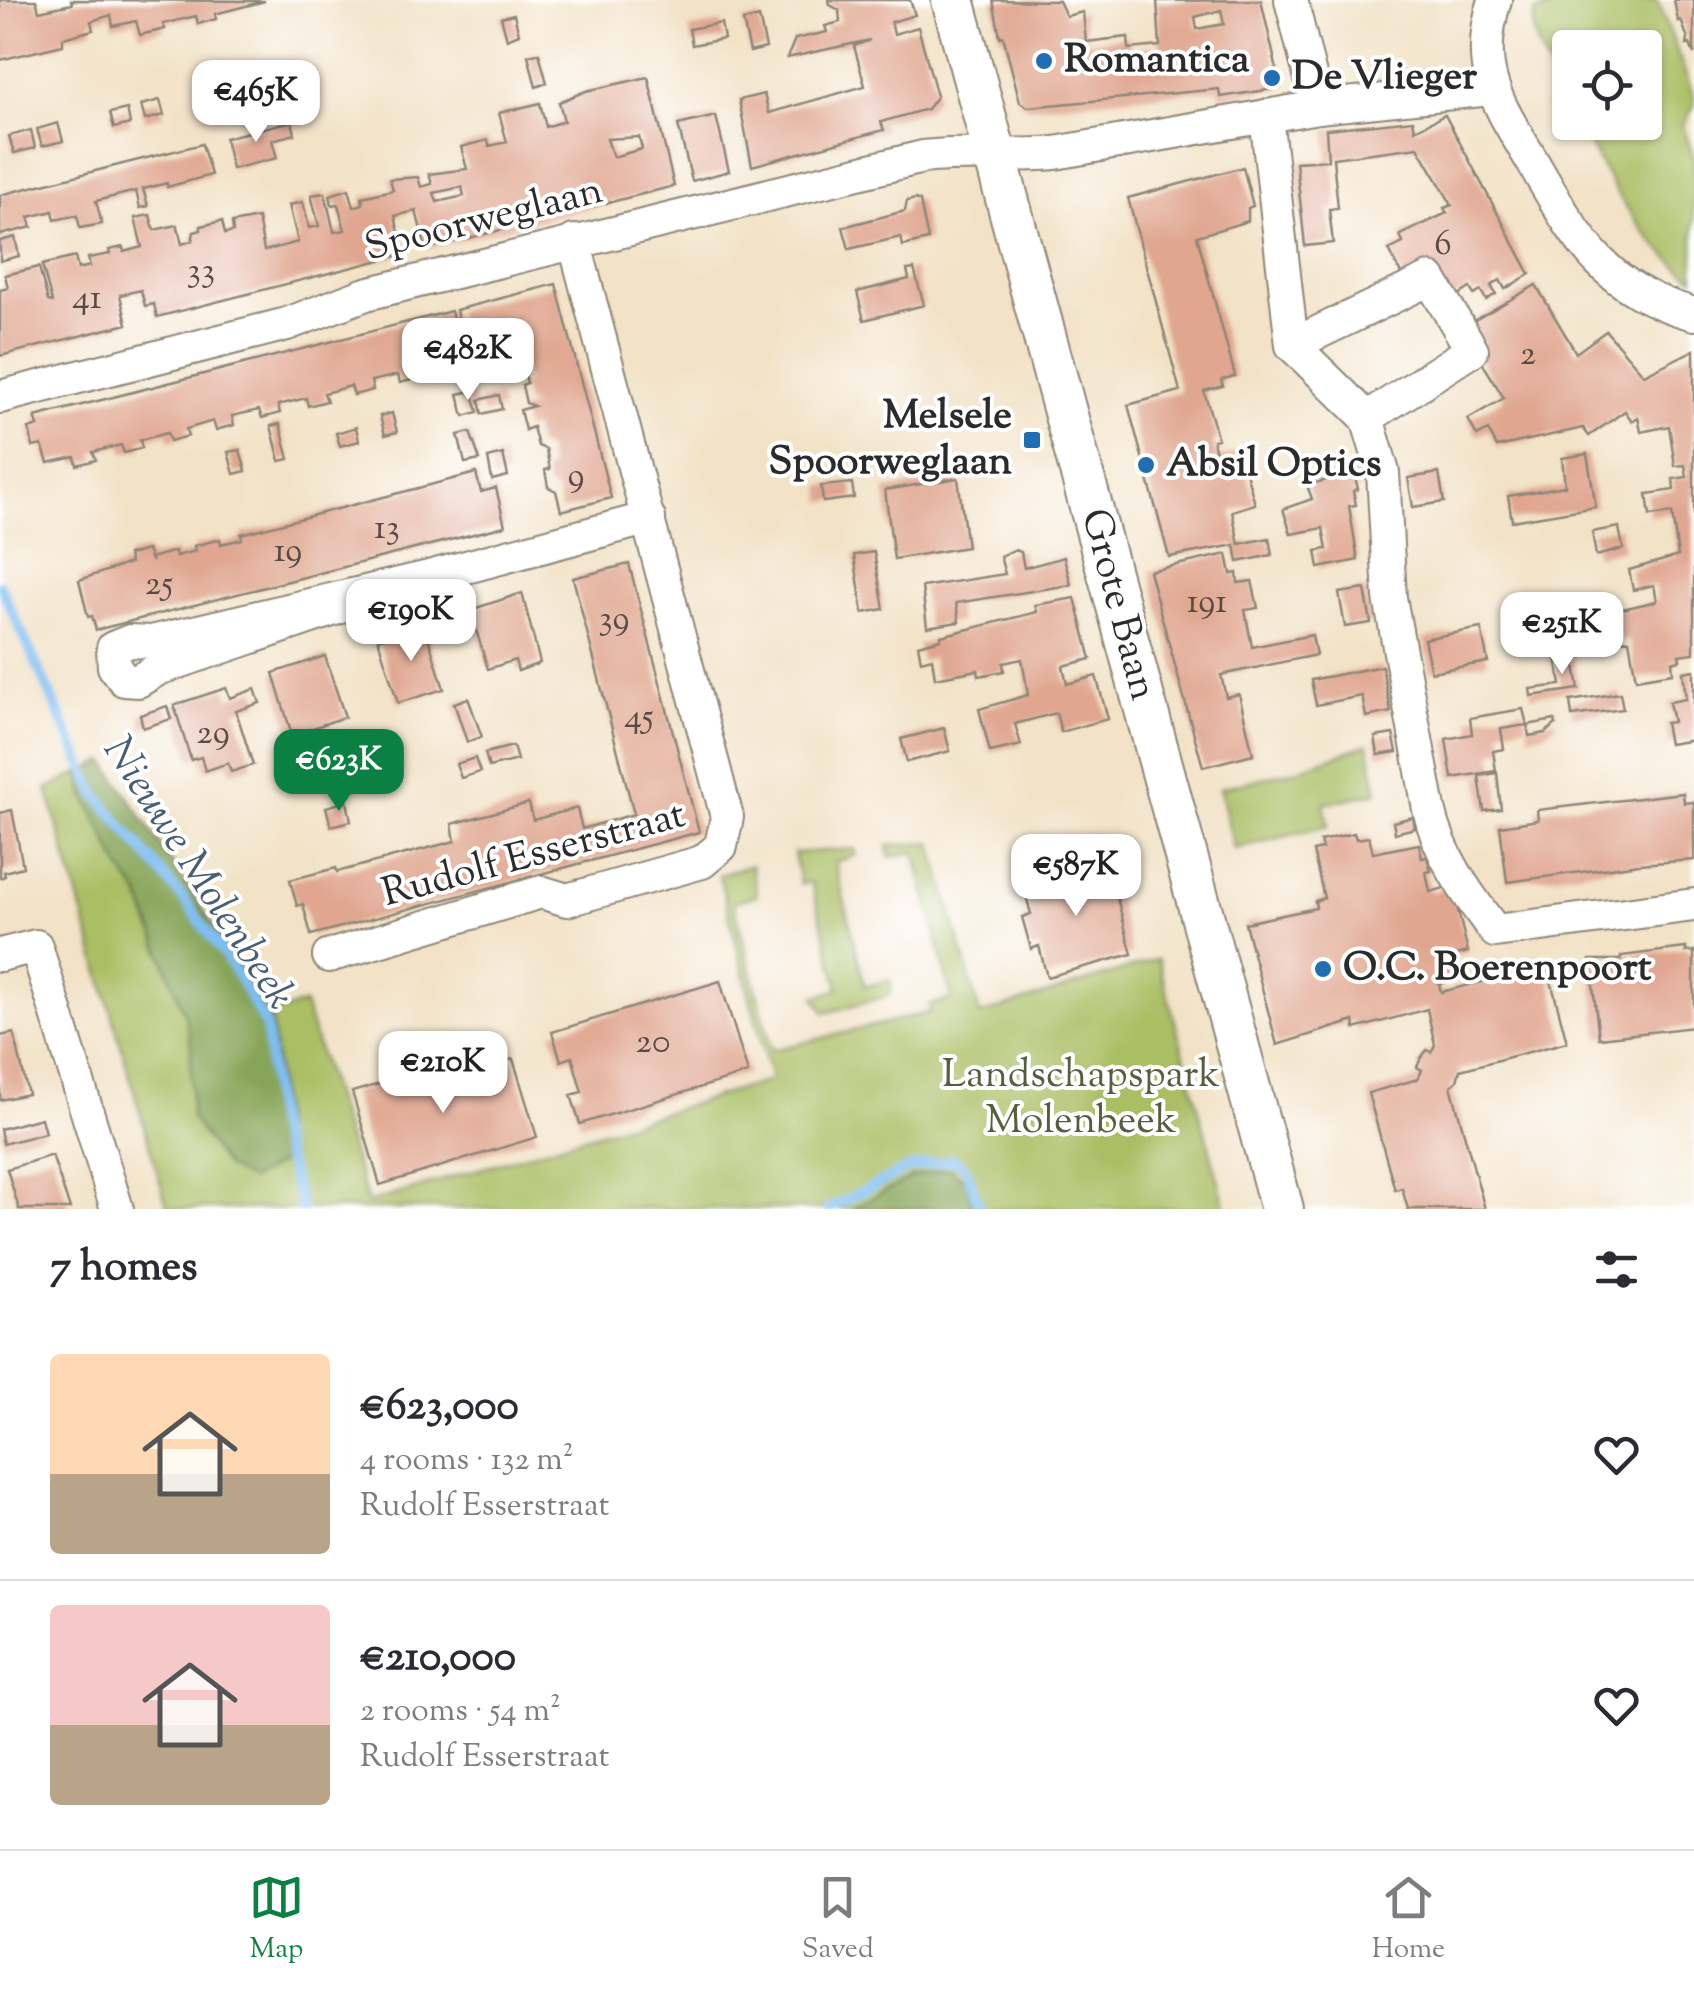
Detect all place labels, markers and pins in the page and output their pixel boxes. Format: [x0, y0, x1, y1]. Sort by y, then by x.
place label: Romantica [1064, 33, 1250, 90]
marker: Romantica [1033, 50, 1055, 72]
place label: De Vlieger [1292, 50, 1478, 107]
pin: €465K [186, 60, 326, 145]
marker: De Vlieger [1261, 67, 1283, 89]
pin: €482K [398, 318, 538, 403]
place label: Melsele Spoorweglaan [769, 389, 1012, 492]
marker: Melsele Spoorweglaan [1021, 429, 1043, 451]
place label: Absil Optics [1166, 437, 1381, 494]
marker: Absil Optics [1135, 454, 1157, 476]
pin: €190K [341, 579, 481, 664]
pin: €251K [1492, 592, 1632, 677]
pin: €623K [269, 729, 409, 814]
pin: €587K [1006, 834, 1146, 919]
place label: O.C. Boerenpoort [1343, 941, 1652, 998]
marker: O.C. Boerenpoort [1312, 958, 1334, 980]
pin: €210K [373, 1031, 513, 1116]

